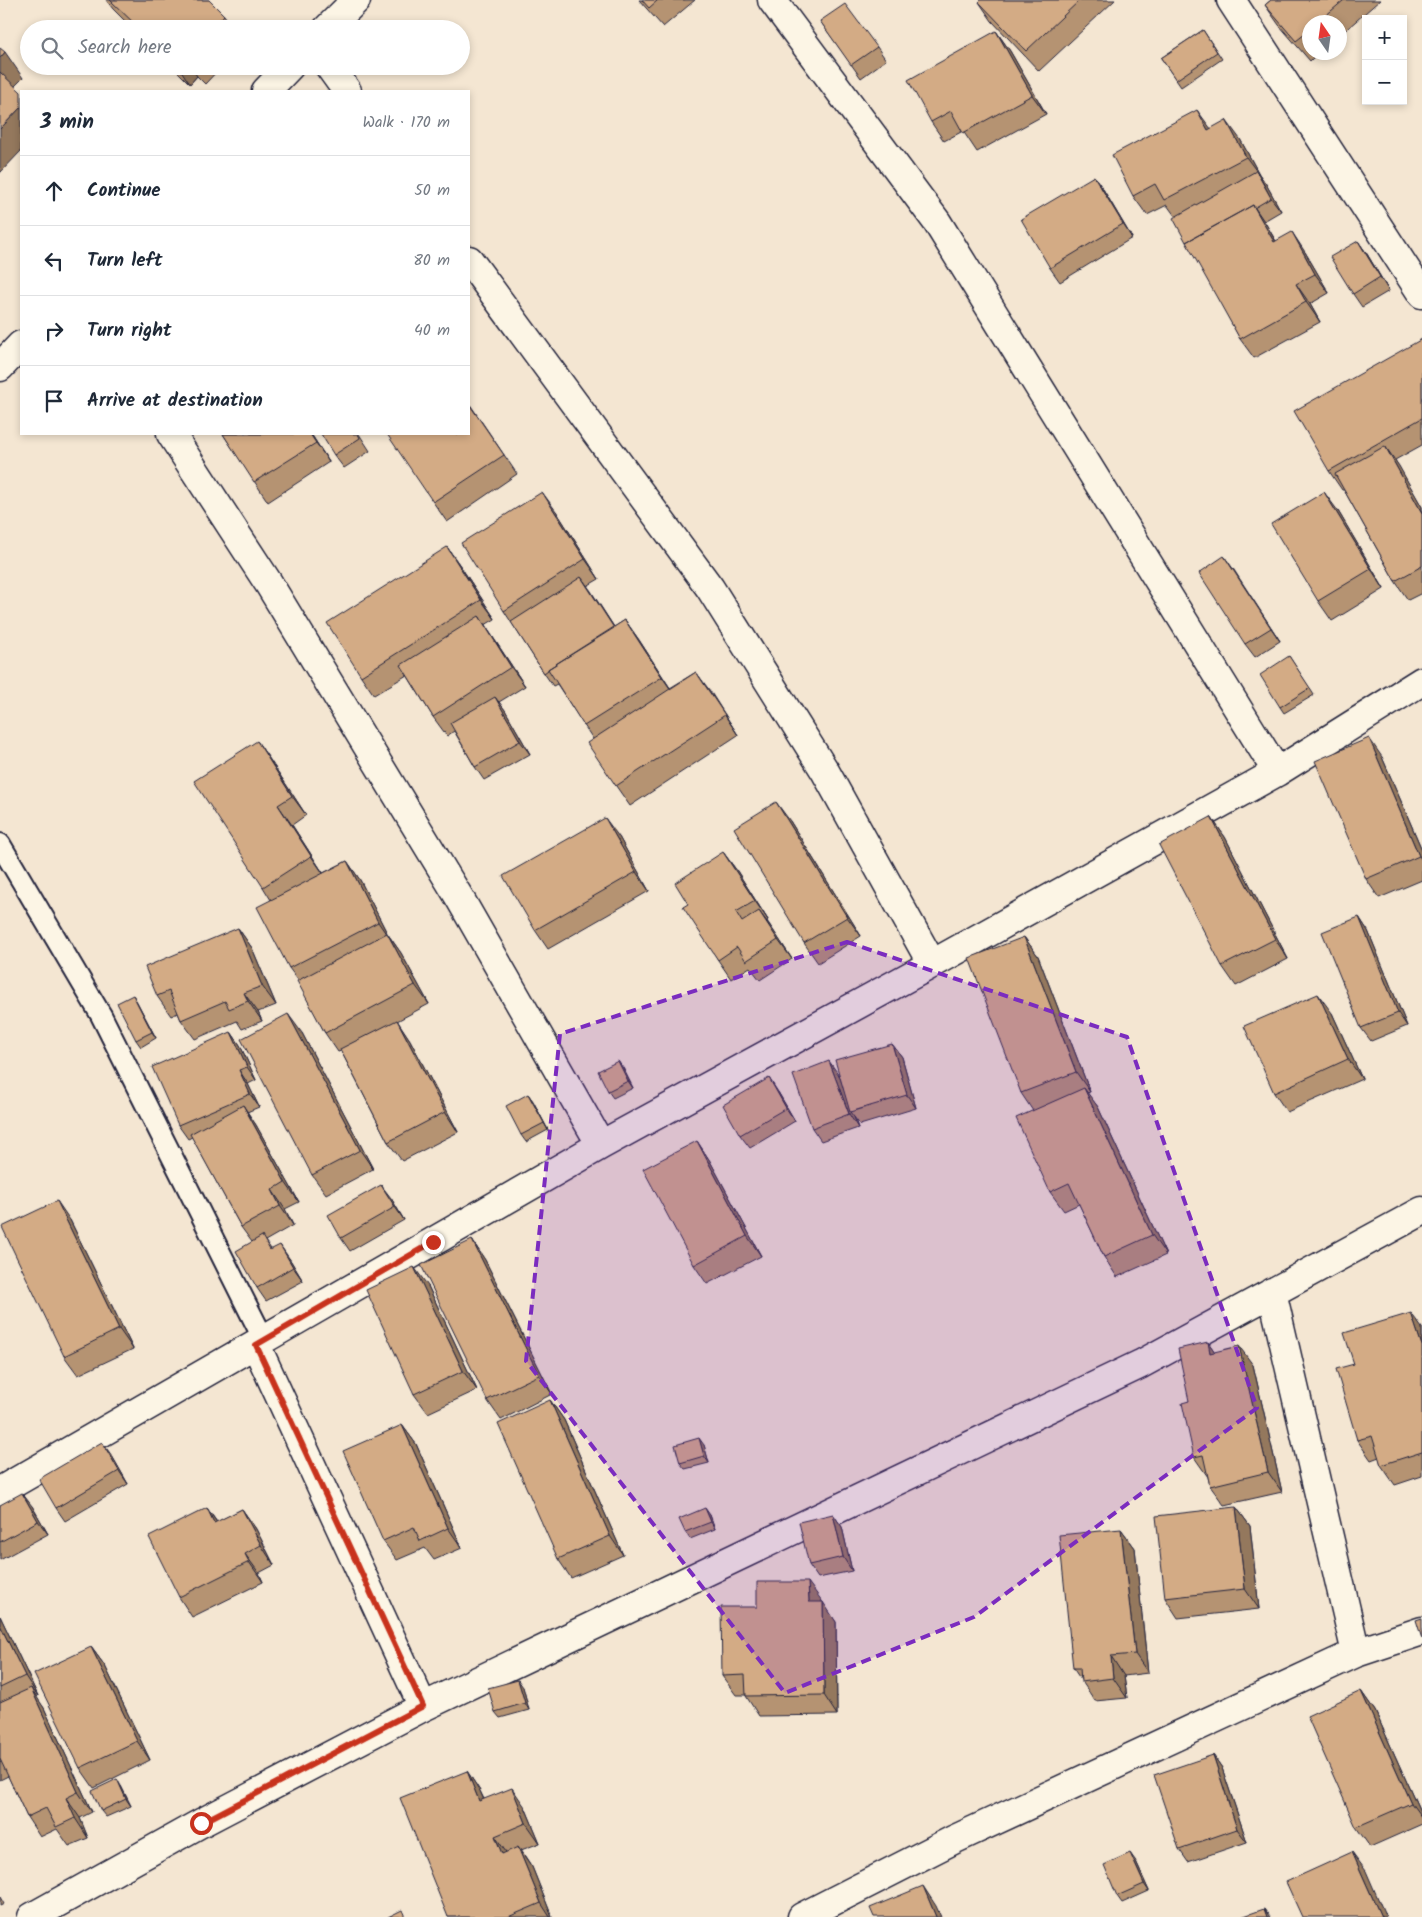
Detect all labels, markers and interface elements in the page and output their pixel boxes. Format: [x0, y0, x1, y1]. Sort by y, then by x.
north arrow [1302, 15, 1347, 60]
map controls [1362, 15, 1407, 105]
button: + [1362, 15, 1407, 60]
search box [20, 20, 470, 75]
text: Search here [78, 33, 172, 63]
icon: search [38, 34, 66, 62]
button: − [1362, 60, 1407, 105]
text: 3 min [40, 106, 94, 139]
text: Walk · 170 m [362, 110, 450, 135]
text: Continue [87, 176, 160, 206]
icon: ahead [40, 177, 68, 205]
text: 50 m [414, 178, 450, 203]
text: Turn left [87, 246, 162, 276]
icon: left [40, 247, 68, 275]
text: 80 m [413, 248, 450, 273]
text: Turn right [87, 316, 172, 346]
icon: right [40, 317, 68, 345]
text: 40 m [414, 318, 450, 343]
text: Arrive at destination [87, 386, 263, 416]
icon: arrive [40, 387, 68, 415]
route end [422, 1231, 445, 1254]
route start [190, 1812, 213, 1835]

